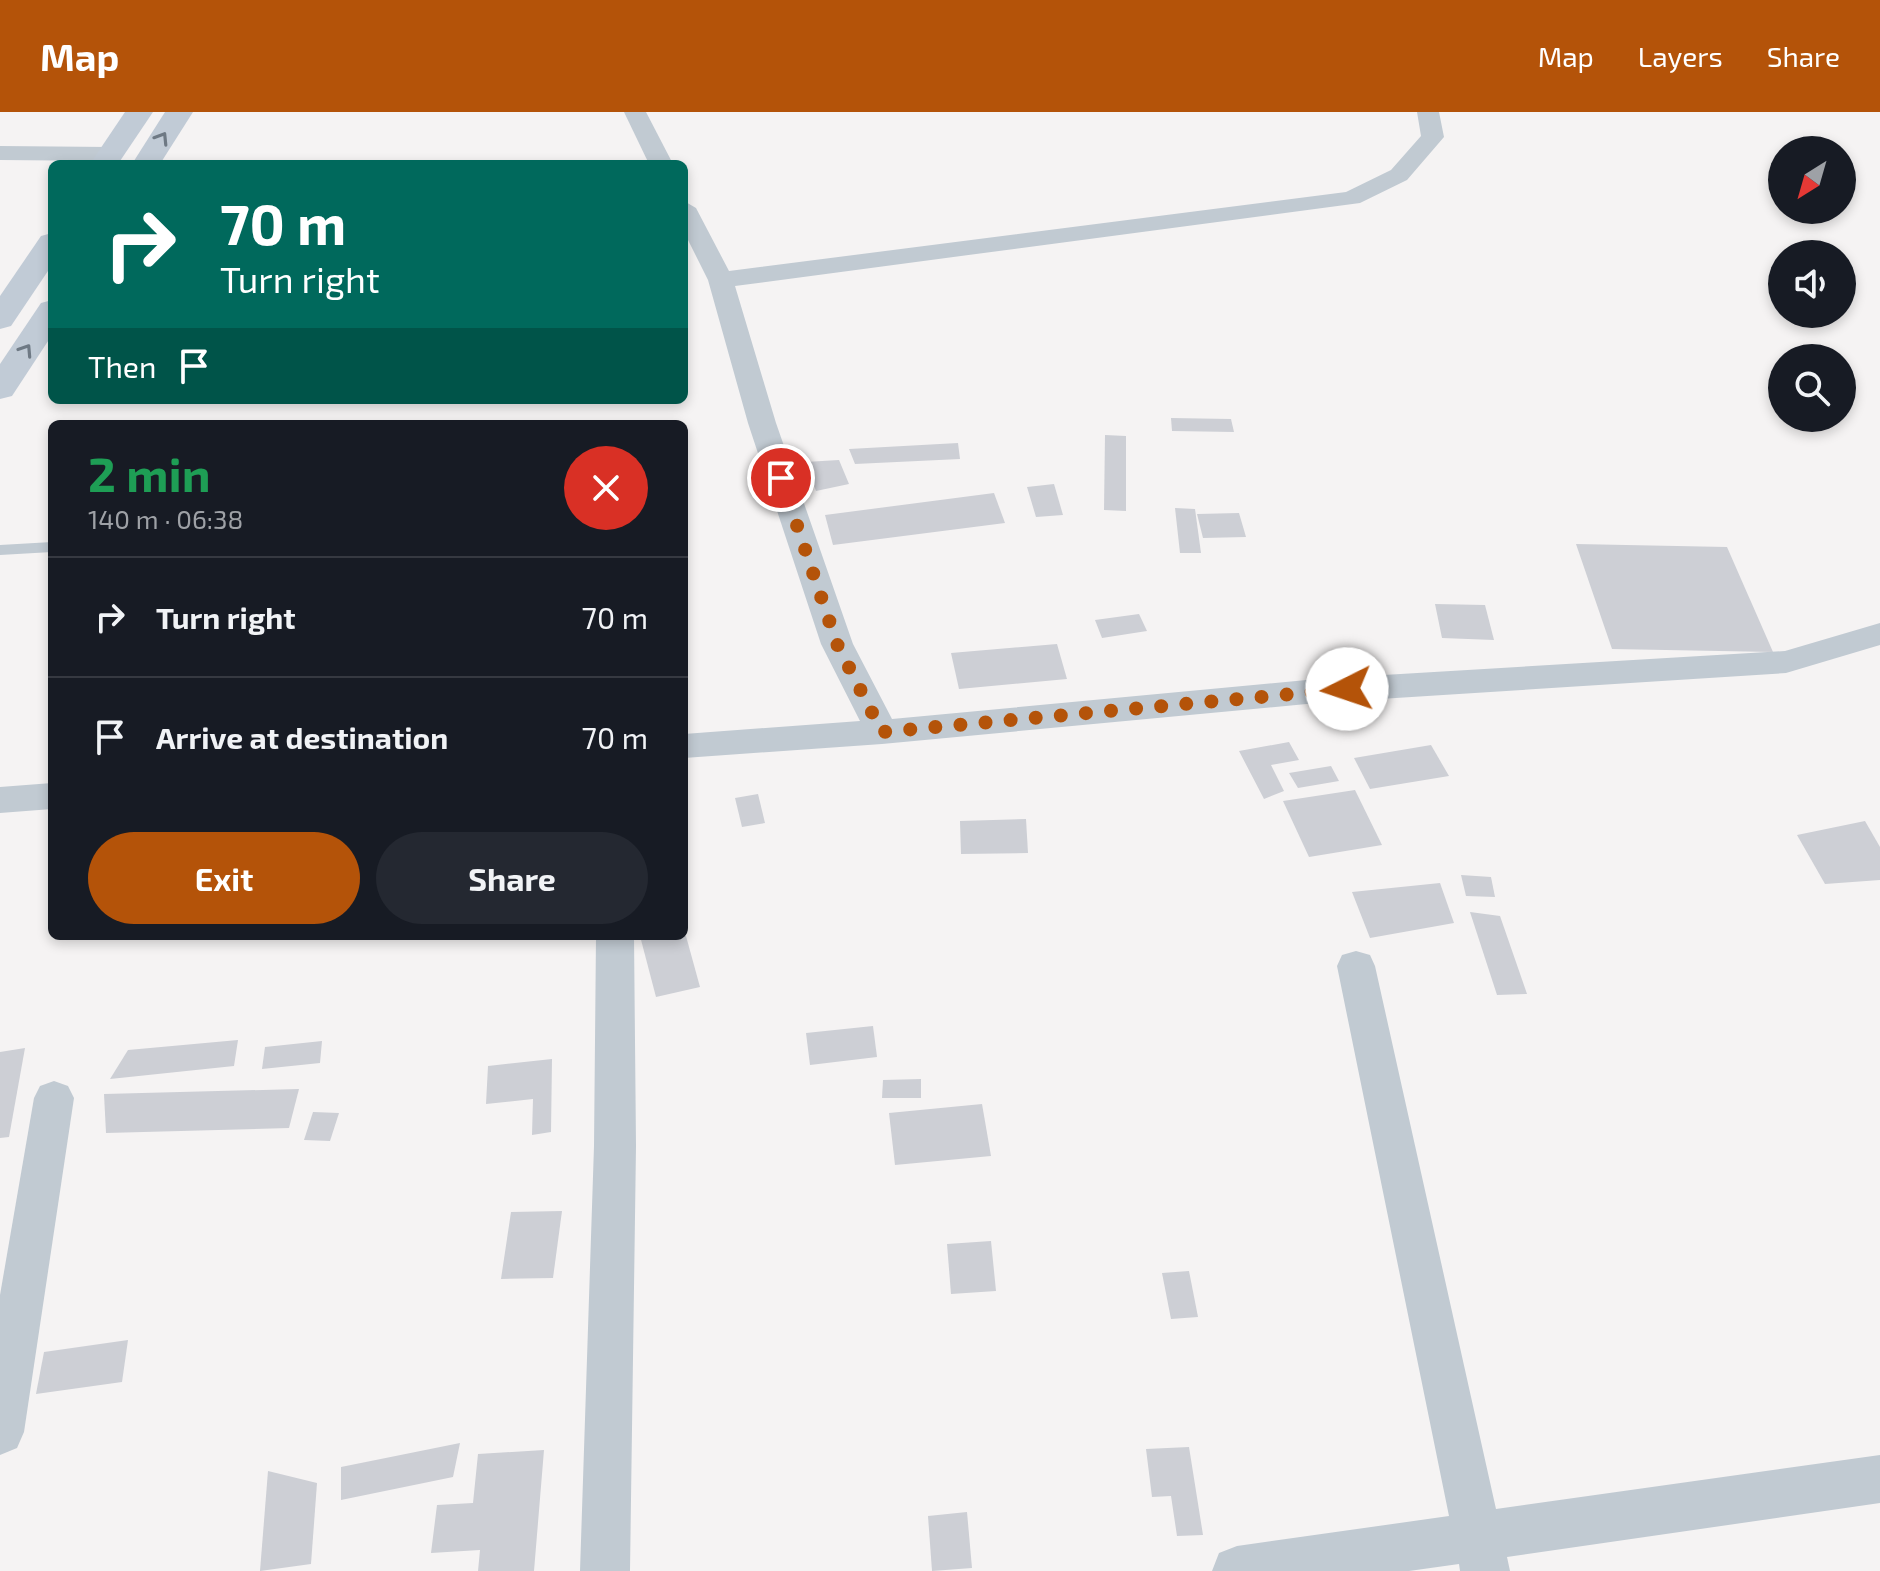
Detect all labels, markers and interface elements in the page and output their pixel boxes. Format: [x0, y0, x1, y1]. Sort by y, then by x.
text: Map [40, 33, 119, 79]
text: Map [1538, 39, 1594, 73]
text: Layers [1638, 39, 1723, 73]
text: Share [1767, 39, 1840, 73]
one-way arrow [153, 132, 168, 147]
north arrow [1768, 136, 1856, 224]
map controls [1768, 136, 1856, 432]
text: 70 m [220, 189, 346, 256]
icon: right [88, 192, 192, 296]
button: sound [1768, 240, 1856, 328]
text: Turn right [220, 257, 380, 300]
one-way arrow [16, 344, 31, 358]
icon: arrive [172, 344, 216, 388]
button: search [1768, 344, 1856, 432]
text: Then [88, 348, 156, 384]
text: 2 min [88, 444, 211, 502]
pin [747, 444, 815, 512]
button: close [564, 446, 648, 530]
icon: arrive [759, 456, 803, 500]
text: 140 m · 06:38 [88, 503, 243, 534]
icon: right [88, 595, 132, 639]
text: Turn right [156, 599, 296, 635]
text: 70 m [582, 599, 648, 635]
position arrow [1305, 647, 1389, 731]
icon: arrive [88, 715, 132, 759]
text: Arrive at destination [156, 719, 448, 755]
text: 70 m [582, 719, 648, 755]
button: Exit [88, 832, 360, 924]
button: Share [376, 832, 648, 924]

